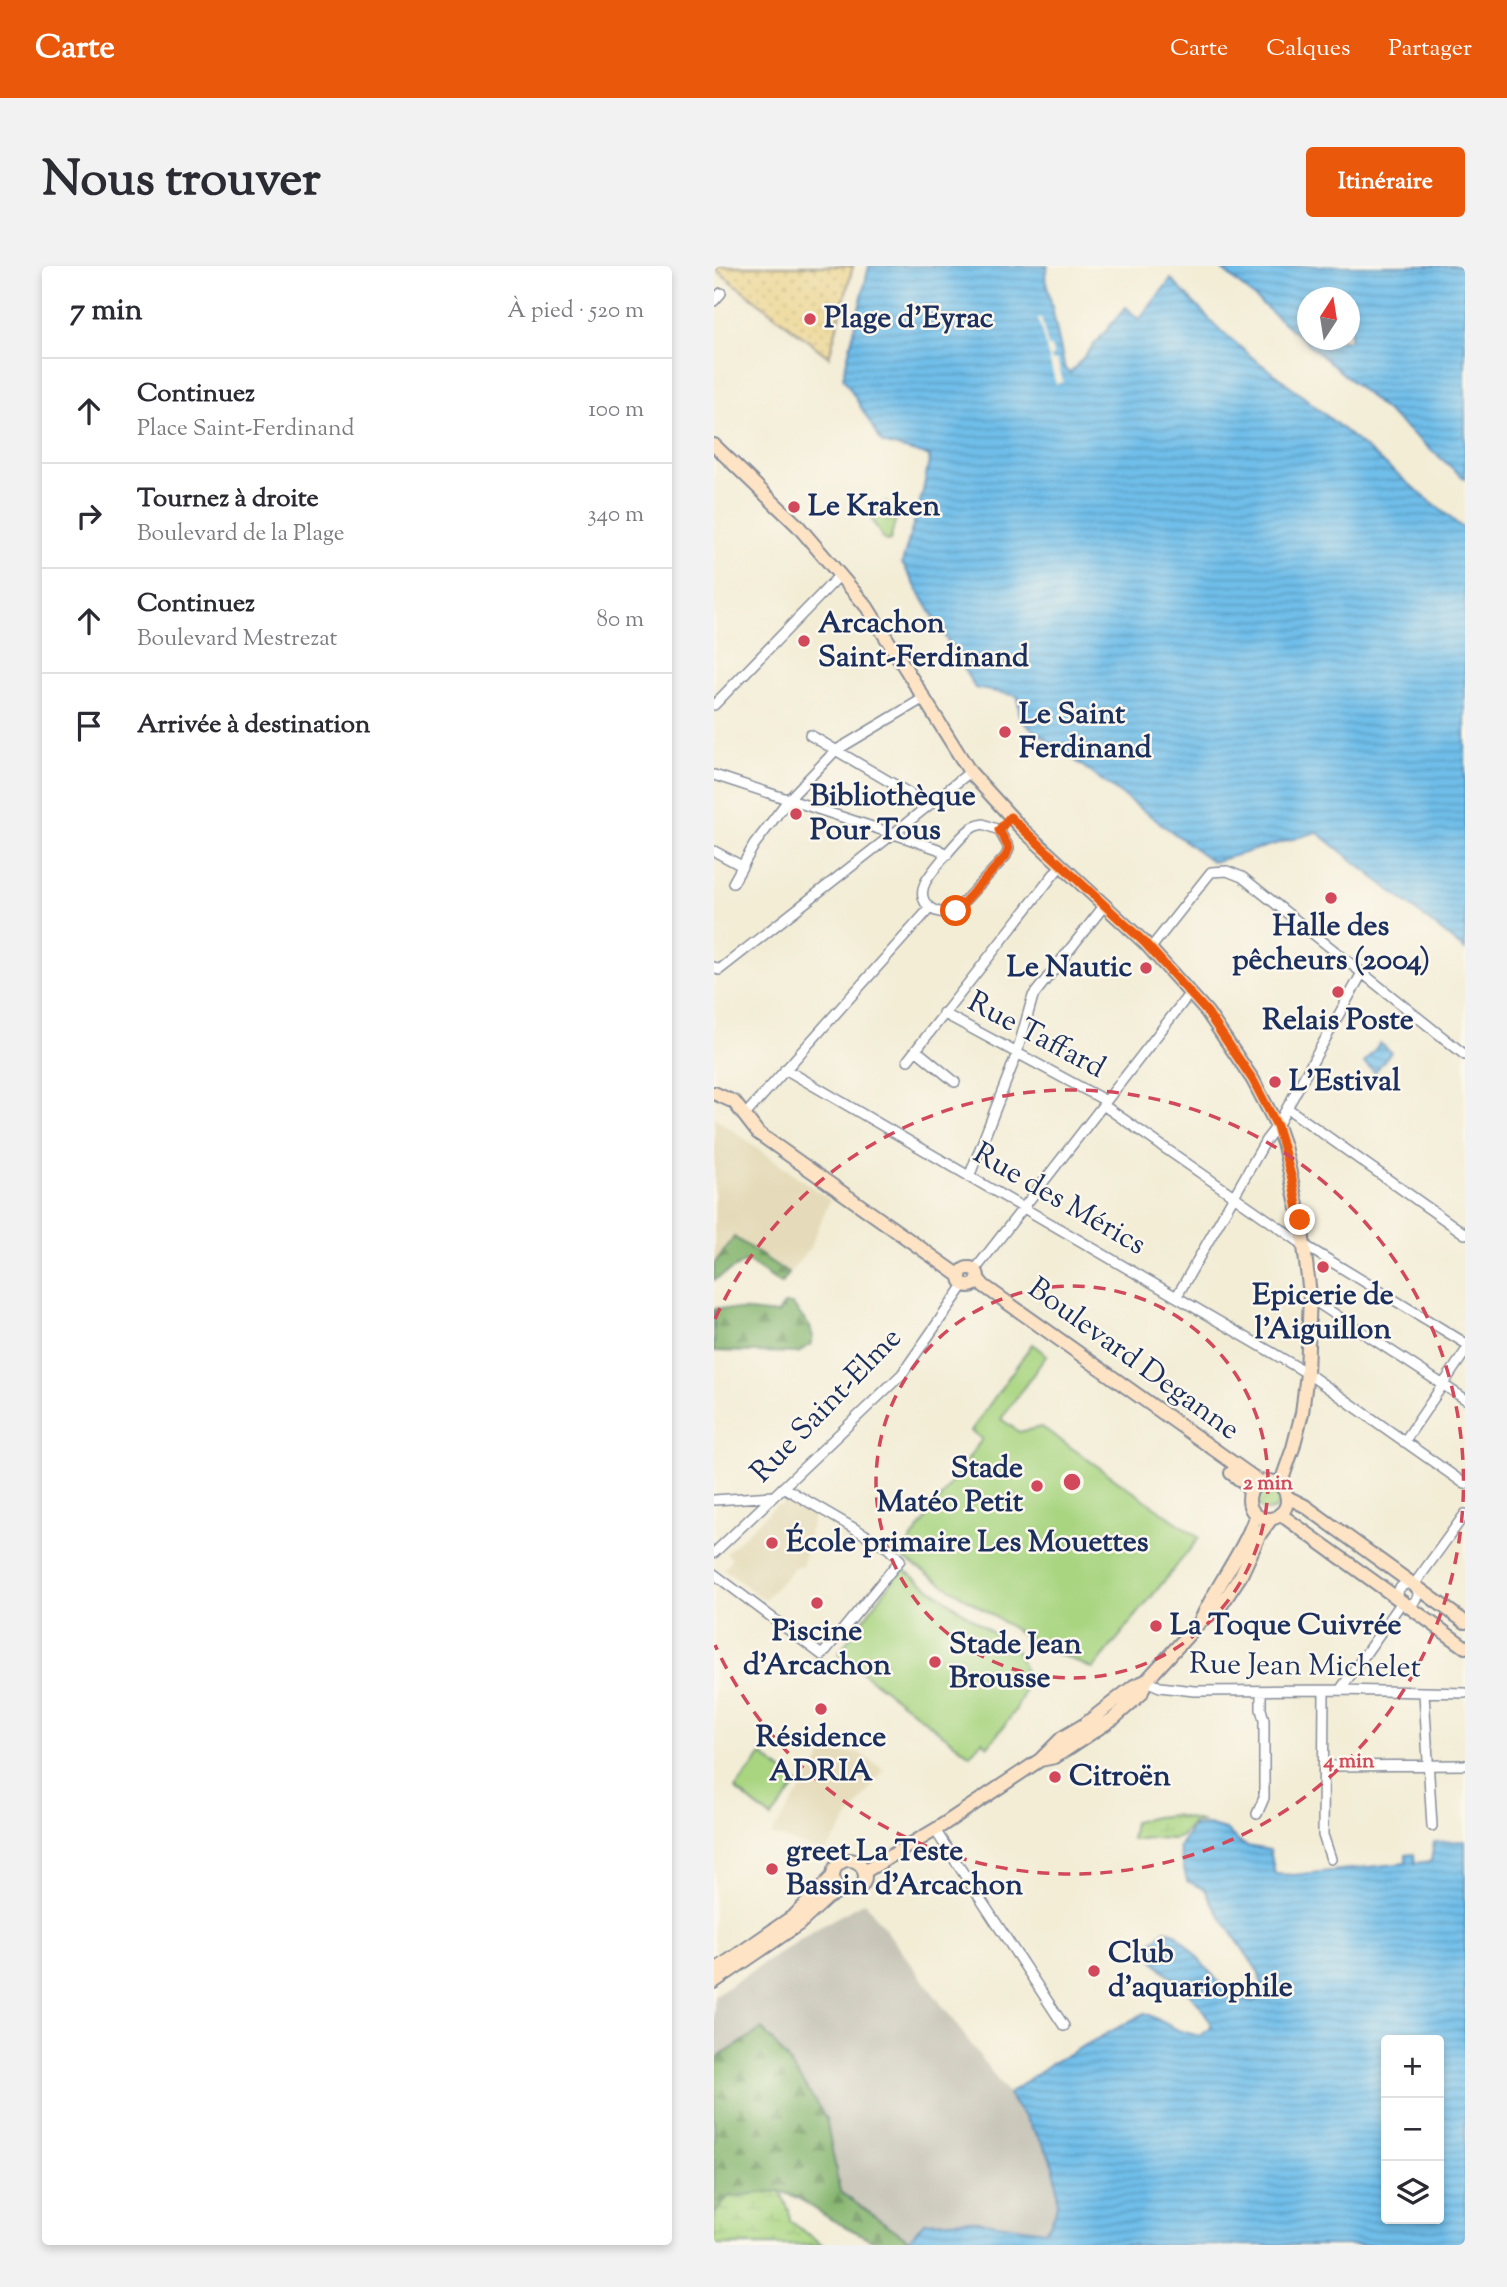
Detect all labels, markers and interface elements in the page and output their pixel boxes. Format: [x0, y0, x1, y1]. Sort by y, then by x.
text: Carte [35, 25, 115, 73]
text: Carte [1170, 32, 1228, 66]
text: Calques [1266, 32, 1350, 66]
text: Partager [1388, 32, 1472, 66]
text: Nous trouver [42, 147, 321, 217]
button: Itinéraire [1306, 147, 1465, 217]
north arrow [1297, 287, 1360, 350]
text: 7 min [70, 290, 142, 333]
text: À pied · 520 m [507, 295, 644, 328]
place label: Plage d'Eyrac [824, 298, 994, 341]
marker: Plage d'Eyrac [802, 311, 818, 327]
text: Continuez [137, 376, 255, 413]
icon: ahead [70, 392, 108, 430]
text: 100 m [588, 394, 644, 427]
text: Place Saint-Ferdinand [137, 413, 354, 446]
text: Tournez à droite [137, 481, 319, 518]
place label: Le Kraken [808, 486, 940, 529]
icon: right [70, 497, 108, 535]
text: 340 m [587, 499, 644, 532]
marker: Le Kraken [786, 499, 802, 515]
text: Boulevard de la Plage [137, 518, 345, 551]
text: Continuez [137, 586, 255, 623]
icon: ahead [70, 602, 108, 640]
place label: Arcachon Saint-Ferdinand [818, 603, 1029, 680]
text: 80 m [596, 604, 644, 637]
text: Boulevard Mestrezat [137, 623, 337, 656]
marker: Arcachon Saint-Ferdinand [796, 633, 812, 649]
place label: Le Saint Ferdinand [1019, 694, 1152, 771]
icon: arrive [70, 707, 108, 745]
text: Arrivée à destination [137, 707, 370, 744]
marker: Le Saint Ferdinand [997, 724, 1013, 740]
place label: Bibliothèque Pour Tous [810, 776, 976, 853]
marker: Bibliothèque Pour Tous [788, 806, 804, 822]
marker: Halle des pêcheurs (2004) [1323, 890, 1339, 906]
route start [940, 895, 971, 926]
place label: Halle des pêcheurs (2004) [1232, 906, 1430, 983]
place label: Le Nautic [1007, 947, 1132, 990]
marker: Le Nautic [1138, 960, 1154, 976]
street label: Rue Taffard [959, 982, 1113, 1090]
marker: Relais Poste [1330, 984, 1346, 1000]
place label: Relais Poste [1262, 1000, 1414, 1043]
place label: L'Estival [1289, 1061, 1401, 1104]
marker: L'Estival [1267, 1074, 1283, 1090]
street label: Rue des Mérics [965, 1133, 1153, 1267]
route end [1284, 1204, 1315, 1235]
marker: Epicerie de l'Aiguillon [1315, 1259, 1331, 1275]
street label: Boulevard Deganne [1018, 1268, 1248, 1452]
place label: Epicerie de l'Aiguillon [1252, 1275, 1394, 1352]
street label: Rue Saint-Elme [742, 1319, 912, 1493]
place label: Stade Matéo Petit [877, 1448, 1024, 1525]
text: 2 min [1243, 1469, 1294, 1499]
centre of rings [1060, 1470, 1084, 1494]
marker: Stade Matéo Petit [1029, 1478, 1045, 1494]
place label: École primaire Les Mouettes [786, 1522, 1149, 1565]
marker: École primaire Les Mouettes [764, 1535, 780, 1551]
marker: Piscine d'Arcachon [809, 1595, 825, 1611]
place label: La Toque Cuivrée [1170, 1605, 1402, 1648]
place label: Piscine d'Arcachon [743, 1611, 891, 1688]
marker: La Toque Cuivrée [1148, 1618, 1164, 1634]
place label: Stade Jean Brousse [949, 1624, 1082, 1701]
street label: Rue Jean Michelet [1189, 1643, 1421, 1691]
marker: Stade Jean Brousse [927, 1654, 943, 1670]
marker: Résidence ADRIA [813, 1701, 829, 1717]
place label: Résidence ADRIA [756, 1717, 886, 1794]
text: 4 min [1323, 1747, 1375, 1777]
place label: Citroën [1069, 1756, 1171, 1799]
marker: Citroën [1047, 1769, 1063, 1785]
place label: greet La Teste Bassin d'Arcachon [786, 1831, 1023, 1908]
marker: greet La Teste Bassin d'Arcachon [764, 1861, 780, 1877]
place label: Club d'aquariophile [1108, 1933, 1293, 2010]
marker: Club d'aquariophile [1086, 1963, 1102, 1979]
map controls [1381, 2035, 1444, 2224]
button: + [1381, 2035, 1444, 2098]
button: − [1381, 2098, 1444, 2161]
button: layers [1381, 2161, 1444, 2224]

